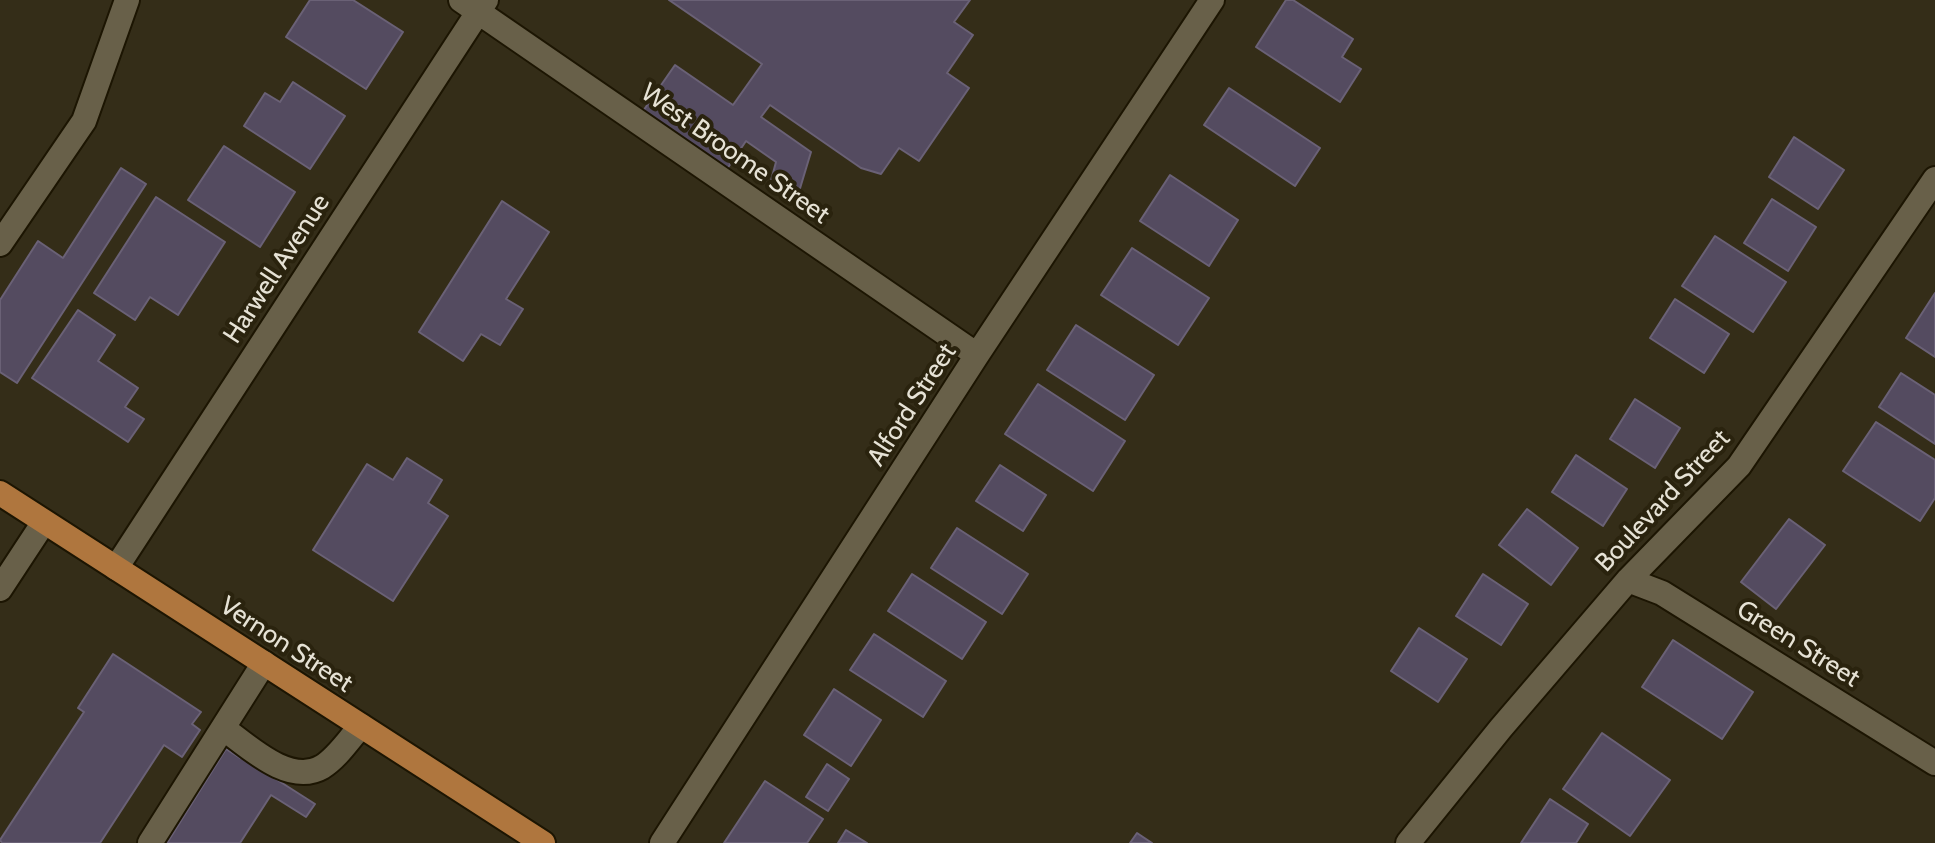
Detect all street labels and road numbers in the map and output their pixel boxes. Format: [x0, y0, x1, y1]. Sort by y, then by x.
street label: West Broome Street [635, 77, 835, 231]
street label: Harwell Avenue [217, 189, 337, 349]
street label: Alford Street [861, 338, 963, 472]
street label: Boulevard Street [1589, 424, 1737, 578]
street label: Vernon Street [214, 591, 358, 699]
street label: Green Street [1731, 594, 1865, 694]

